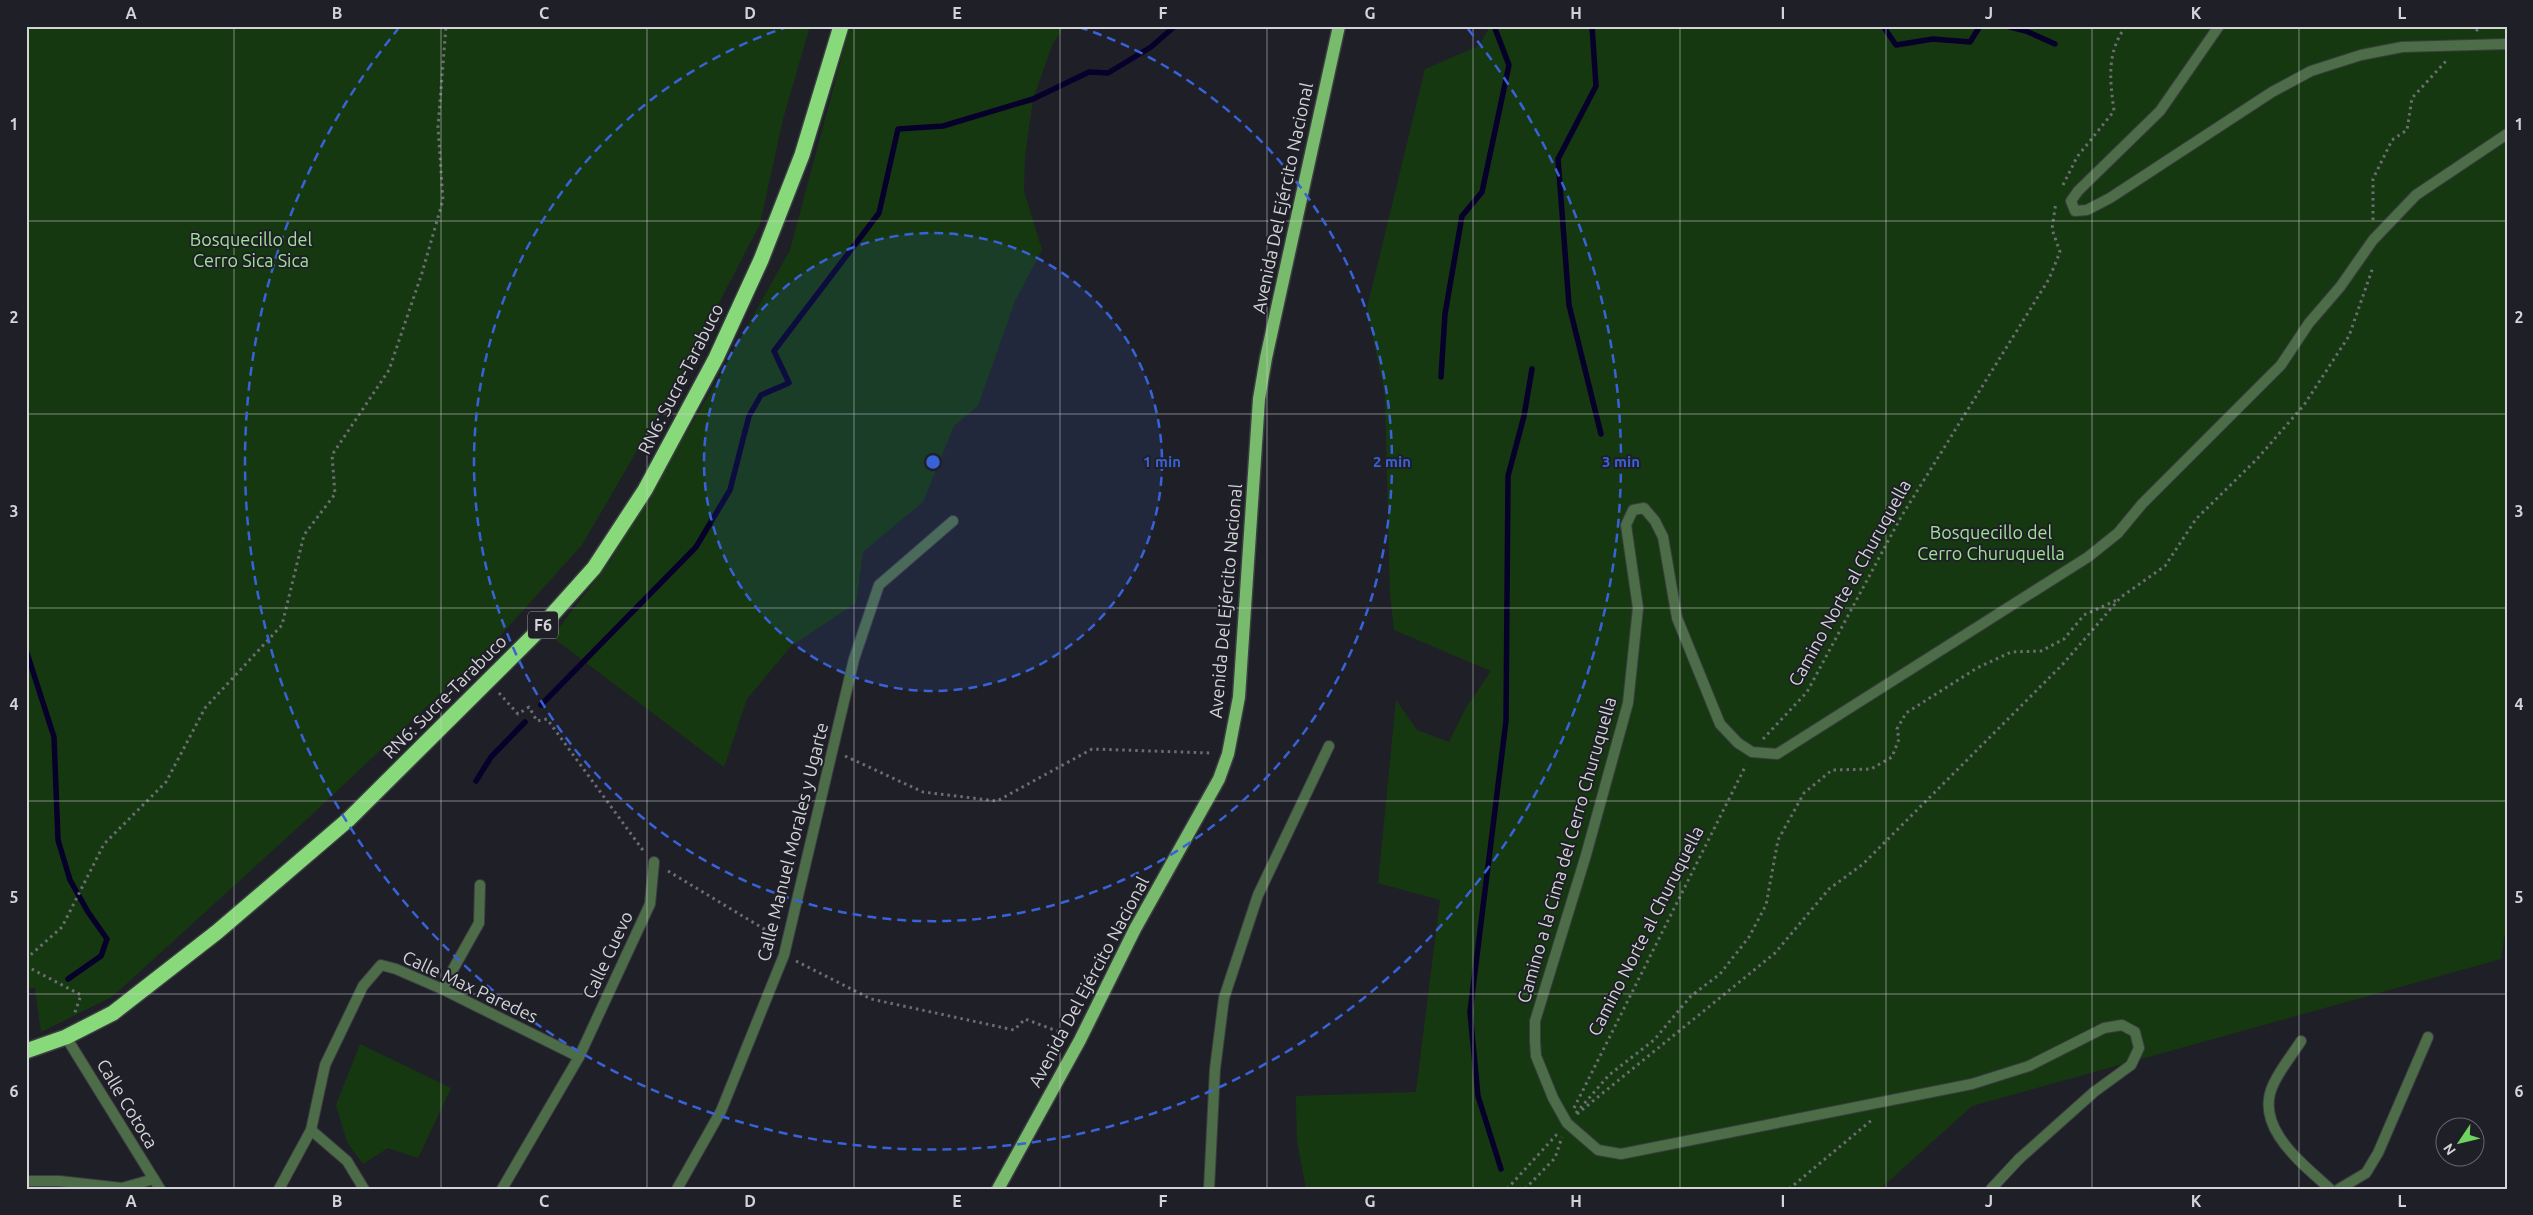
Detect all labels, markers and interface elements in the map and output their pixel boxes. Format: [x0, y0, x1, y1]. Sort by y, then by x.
text: A [125, 4, 137, 22]
text: B [332, 4, 342, 22]
text: C [539, 4, 549, 22]
text: D [744, 4, 756, 22]
text: E [952, 4, 962, 22]
text: F [1159, 4, 1168, 22]
text: G [1364, 4, 1376, 22]
text: H [1570, 4, 1582, 22]
text: I [1781, 4, 1785, 22]
text: J [1985, 4, 1993, 22]
text: K [2191, 4, 2202, 22]
text: L [2398, 4, 2407, 22]
street label: Avenida Del Ejército Nacional [1248, 80, 1316, 315]
text: 1 [9, 115, 19, 133]
text: 1 [2514, 115, 2524, 133]
park label: Bosquecillo del Cerro Sica Sica [190, 229, 313, 270]
street label: RN6: Sucre-Tarabuco [633, 300, 727, 457]
text: 2 [9, 308, 19, 326]
text: 2 [2514, 308, 2524, 326]
centre of rings [924, 453, 942, 471]
text: 1 min [1143, 453, 1181, 470]
text: 2 min [1373, 453, 1411, 470]
text: 3 min [1602, 453, 1640, 470]
street label: Camino Norte al Churuquella [1784, 476, 1914, 689]
street label: Avenida Del Ejército Nacional [1205, 482, 1245, 719]
text: 3 [9, 502, 19, 520]
text: 3 [2514, 502, 2524, 520]
park label: Bosquecillo del Cerro Churuquella [1917, 522, 2065, 563]
road number: F6 [528, 612, 558, 638]
street label: RN6: Sucre-Tarabuco [378, 630, 510, 762]
street label: Camino a la Cima del Cerro Churuquella [1513, 694, 1619, 1005]
text: 4 [9, 695, 19, 713]
text: 4 [2514, 695, 2524, 713]
street label: Calle Manuel Morales y Ugarte [753, 720, 831, 963]
street label: Camino Norte al Churuquella [1583, 822, 1707, 1039]
street label: Avenida Del Ejército Nacional [1024, 873, 1152, 1090]
text: 5 [9, 888, 19, 906]
text: 5 [2514, 888, 2524, 906]
street label: Calle Cuevo [578, 908, 636, 1001]
street label: Calle Max Paredes [400, 946, 541, 1026]
street label: Calle Cotoca [93, 1055, 162, 1152]
text: 6 [9, 1082, 19, 1100]
text: 6 [2514, 1082, 2524, 1100]
north arrow [2436, 1118, 2486, 1168]
text: N [2440, 1141, 2459, 1158]
text: A [125, 1192, 137, 1210]
text: B [332, 1192, 342, 1210]
text: C [539, 1192, 549, 1210]
text: D [744, 1192, 756, 1210]
text: E [952, 1192, 962, 1210]
text: F [1159, 1192, 1168, 1210]
text: G [1364, 1192, 1376, 1210]
text: H [1570, 1192, 1582, 1210]
text: I [1781, 1192, 1785, 1210]
text: J [1985, 1192, 1993, 1210]
text: K [2191, 1192, 2202, 1210]
text: L [2398, 1192, 2407, 1210]

